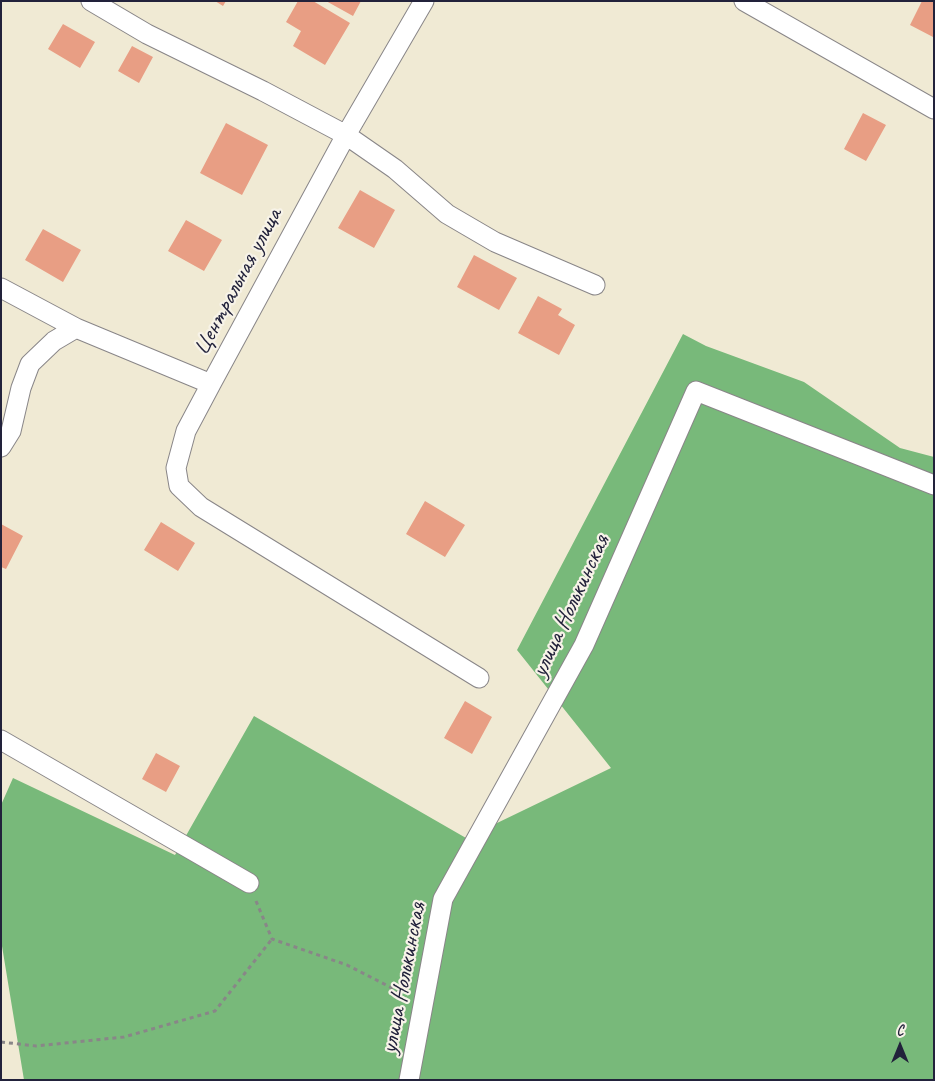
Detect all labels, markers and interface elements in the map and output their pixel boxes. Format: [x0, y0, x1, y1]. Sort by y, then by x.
street label: Центральная улица [187, 204, 289, 360]
street label: улица Нолькинская [526, 530, 616, 682]
street label: улица Нолькинская [375, 900, 433, 1056]
north arrow [875, 1021, 925, 1071]
text: С [897, 1022, 903, 1039]

